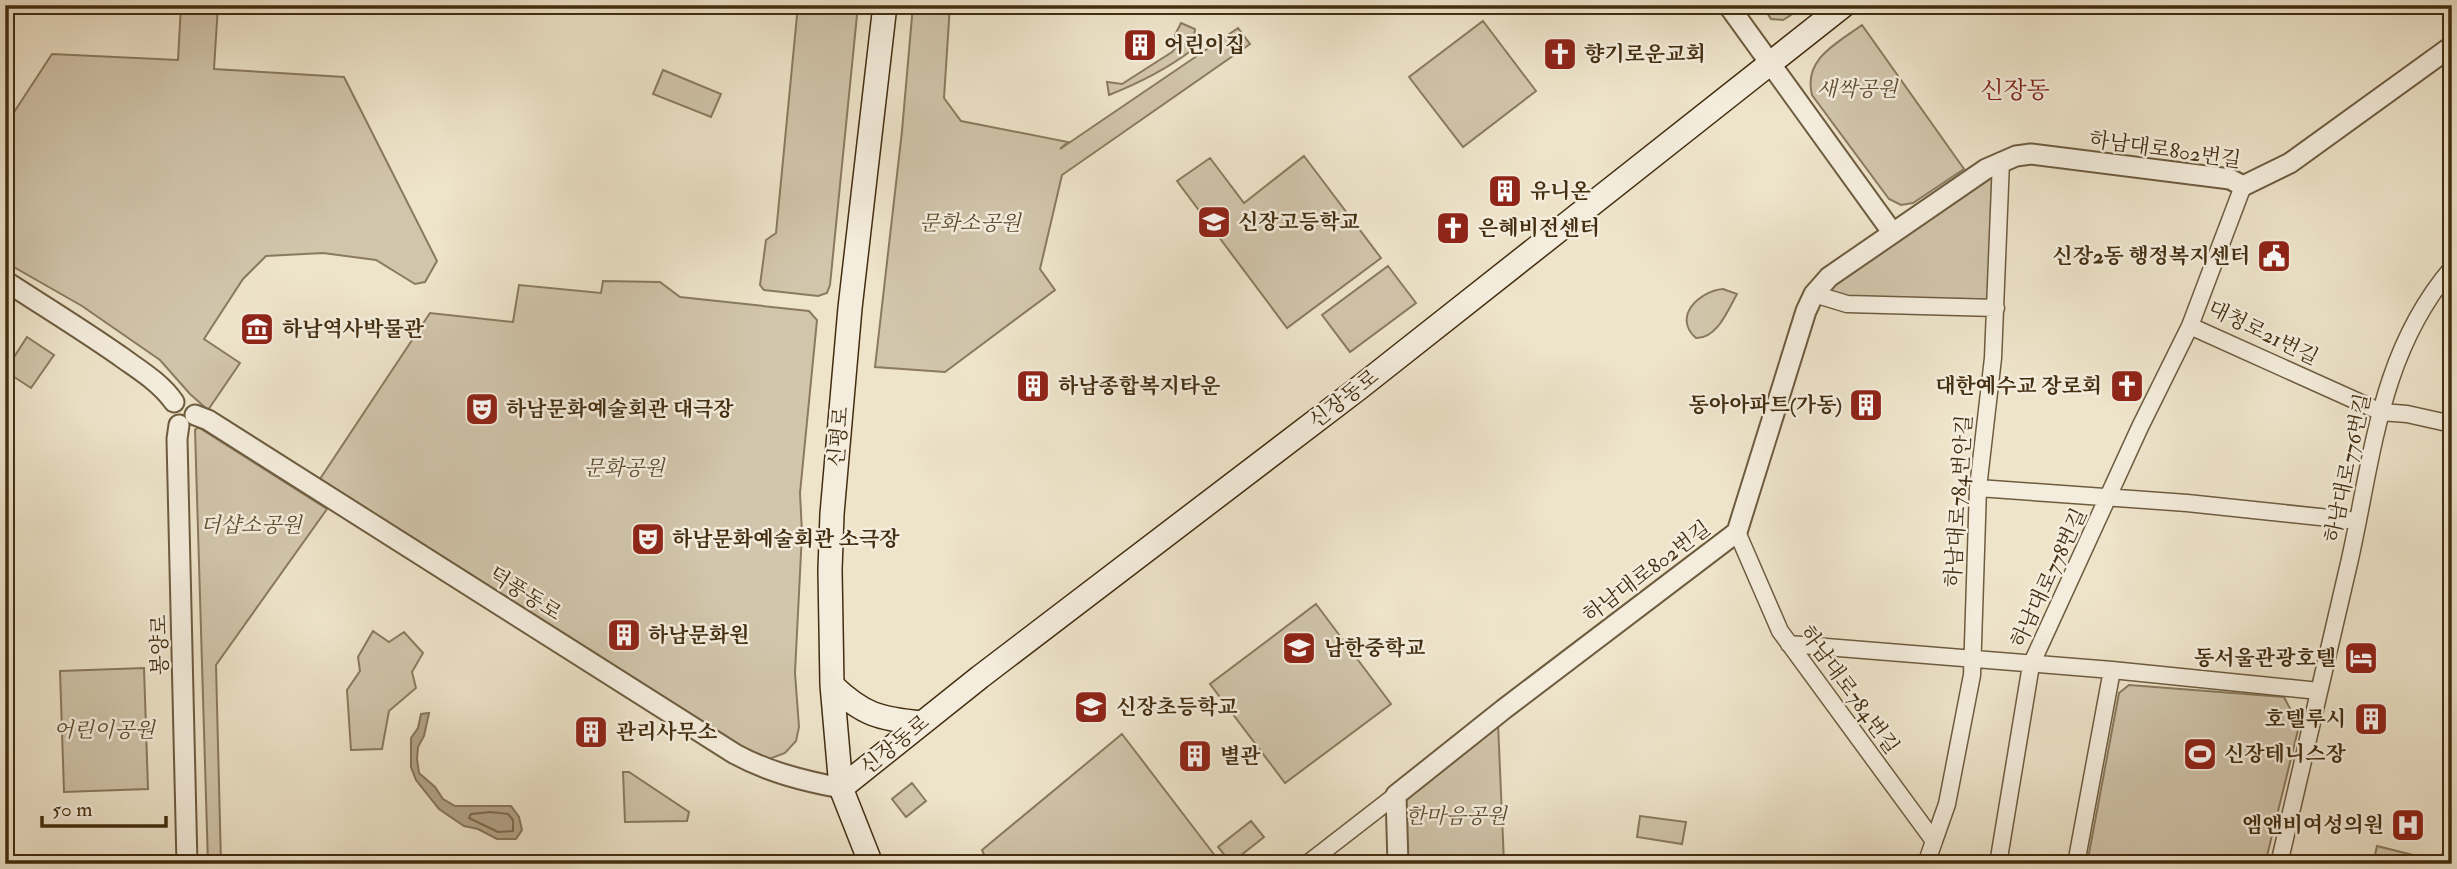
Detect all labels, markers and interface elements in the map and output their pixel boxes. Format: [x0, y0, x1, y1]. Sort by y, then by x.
building icon: 어린이집 [1121, 26, 1159, 64]
place label: 어린이집 [1164, 32, 1245, 59]
church icon: 향기로운교회 [1541, 35, 1579, 73]
place label: 향기로운교회 [1584, 41, 1706, 68]
district label: 신장동 [1980, 75, 2050, 106]
park label: 새싹공원 [1816, 76, 1899, 103]
street label: 하남대로802번길 [2087, 126, 2243, 174]
building icon: 유니온 [1486, 172, 1524, 210]
place label: 유니온 [1530, 178, 1591, 205]
school or university icon: 신장고등학교 [1195, 203, 1233, 241]
place label: 신장고등학교 [1238, 209, 1360, 236]
church icon: 은혜비전센터 [1434, 209, 1472, 247]
park label: 문화소공원 [919, 210, 1022, 237]
place label: 은혜비전센터 [1478, 215, 1600, 242]
public building icon: 신장2동 행정복지센터 [2255, 237, 2293, 275]
place label: 신장2동 행정복지센터 [2052, 243, 2250, 270]
street label: 대청로21번길 [2203, 295, 2323, 371]
museum icon: 하남역사박물관 [238, 310, 276, 348]
place label: 하남역사박물관 [282, 316, 425, 343]
street label: 신장동로 [1304, 363, 1384, 435]
building icon: 하남종합복지타운 [1014, 367, 1052, 405]
church icon: 대한예수교 장로회 [2108, 367, 2146, 405]
place label: 하남종합복지타운 [1058, 373, 1220, 400]
place label: 대한예수교 장로회 [1935, 373, 2102, 400]
building icon: 동아아파트(가동) [1847, 386, 1885, 424]
theatre icon: 하남문화예술회관 대극장 [463, 390, 501, 428]
street label: 하남대로776번길 [2319, 391, 2377, 545]
place label: 동아아파트(가동) [1689, 392, 1842, 419]
place label: 하남문화예술회관 대극장 [506, 396, 734, 423]
street label: 신평로 [823, 406, 855, 468]
street label: 하남대로784번안길 [1940, 414, 1978, 588]
park label: 문화공원 [583, 455, 666, 482]
street label: 하남대로778번길 [2005, 504, 2093, 652]
park label: 더샵소공원 [200, 512, 303, 539]
street label: 하남대로802번길 [1578, 515, 1716, 629]
theatre icon: 하남문화예술회관 소극장 [629, 520, 667, 558]
place label: 하남문화예술회관 소극장 [672, 526, 900, 553]
street label: 덕풍동로 [483, 561, 567, 627]
street label: 봉양로 [146, 614, 174, 676]
building icon: 하남문화원 [605, 616, 643, 654]
street label: 하남대로784번길 [1793, 620, 1905, 760]
place label: 하남문화원 [648, 622, 749, 649]
school or university icon: 남한중학교 [1280, 629, 1318, 667]
place label: 남한중학교 [1324, 635, 1425, 662]
hotel icon: 동서울관광호텔 [2342, 639, 2380, 677]
place label: 동서울관광호텔 [2194, 645, 2336, 672]
school or university icon: 신장초등학교 [1072, 688, 1110, 726]
place label: 신장초등학교 [1116, 694, 1238, 721]
building icon: 호텔루시 [2352, 700, 2390, 738]
place label: 호텔루시 [2265, 706, 2346, 733]
street label: 신장동로 [855, 709, 935, 781]
building icon: 관리사무소 [572, 713, 610, 751]
park label: 어린이공원 [53, 717, 156, 744]
place label: 관리사무소 [616, 719, 717, 746]
sports icon: 신장테니스장 [2181, 735, 2219, 773]
building icon: 별관 [1176, 737, 1214, 775]
place label: 신장테니스장 [2224, 741, 2346, 768]
place label: 별관 [1220, 743, 1261, 770]
scale bar [42, 785, 166, 829]
text: 50 m [52, 796, 93, 823]
park label: 한마음공원 [1405, 803, 1508, 830]
hospital icon: 엠앤비여성의원 [2389, 806, 2427, 844]
place label: 엠앤비여성의원 [2242, 812, 2384, 839]

